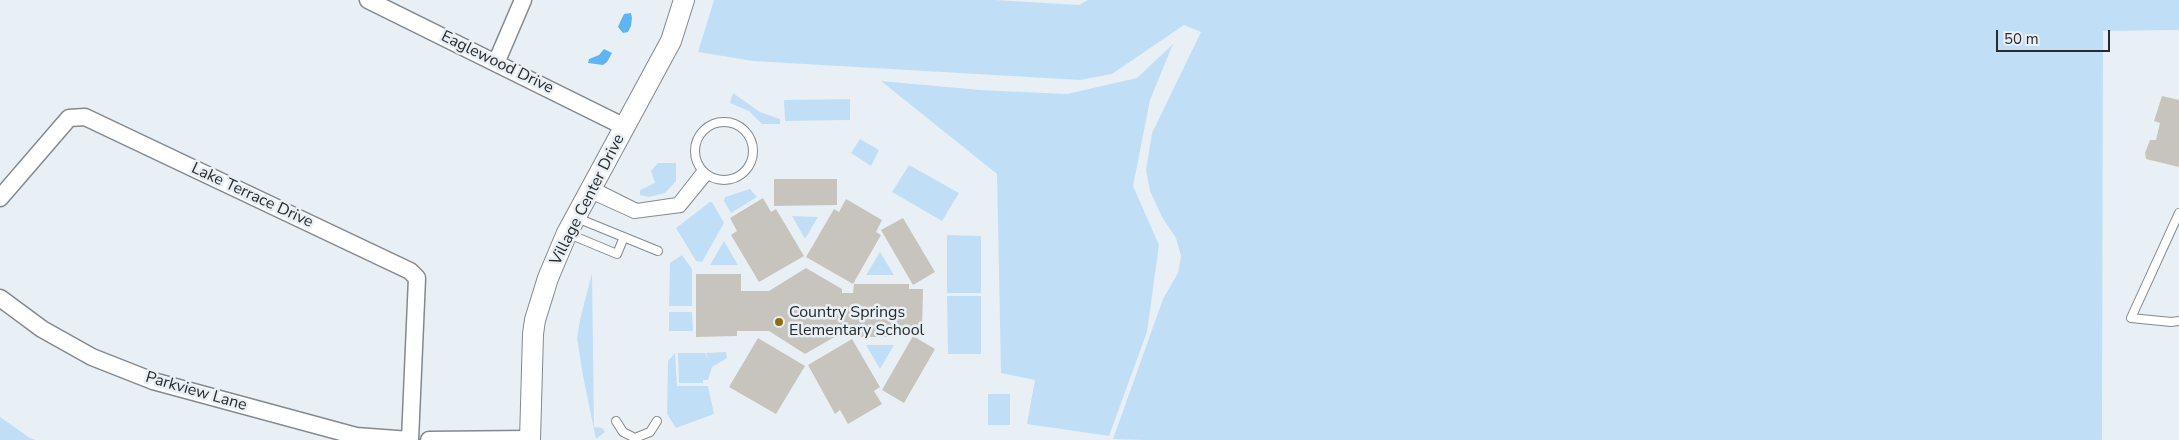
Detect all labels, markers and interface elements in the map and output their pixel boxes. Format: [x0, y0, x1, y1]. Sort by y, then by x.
scale bar [1999, 20, 2113, 52]
street label: Eaglewood Drive [438, 27, 556, 99]
text: 50 m [2004, 29, 2039, 49]
street label: Village Center Drive [547, 131, 629, 269]
street label: Lake Terrace Drive [188, 159, 316, 233]
place label: Country Springs Elementary School [789, 303, 924, 341]
marker: Country Springs Elementary School [773, 316, 785, 328]
street label: Parkview Lane [143, 368, 249, 416]

